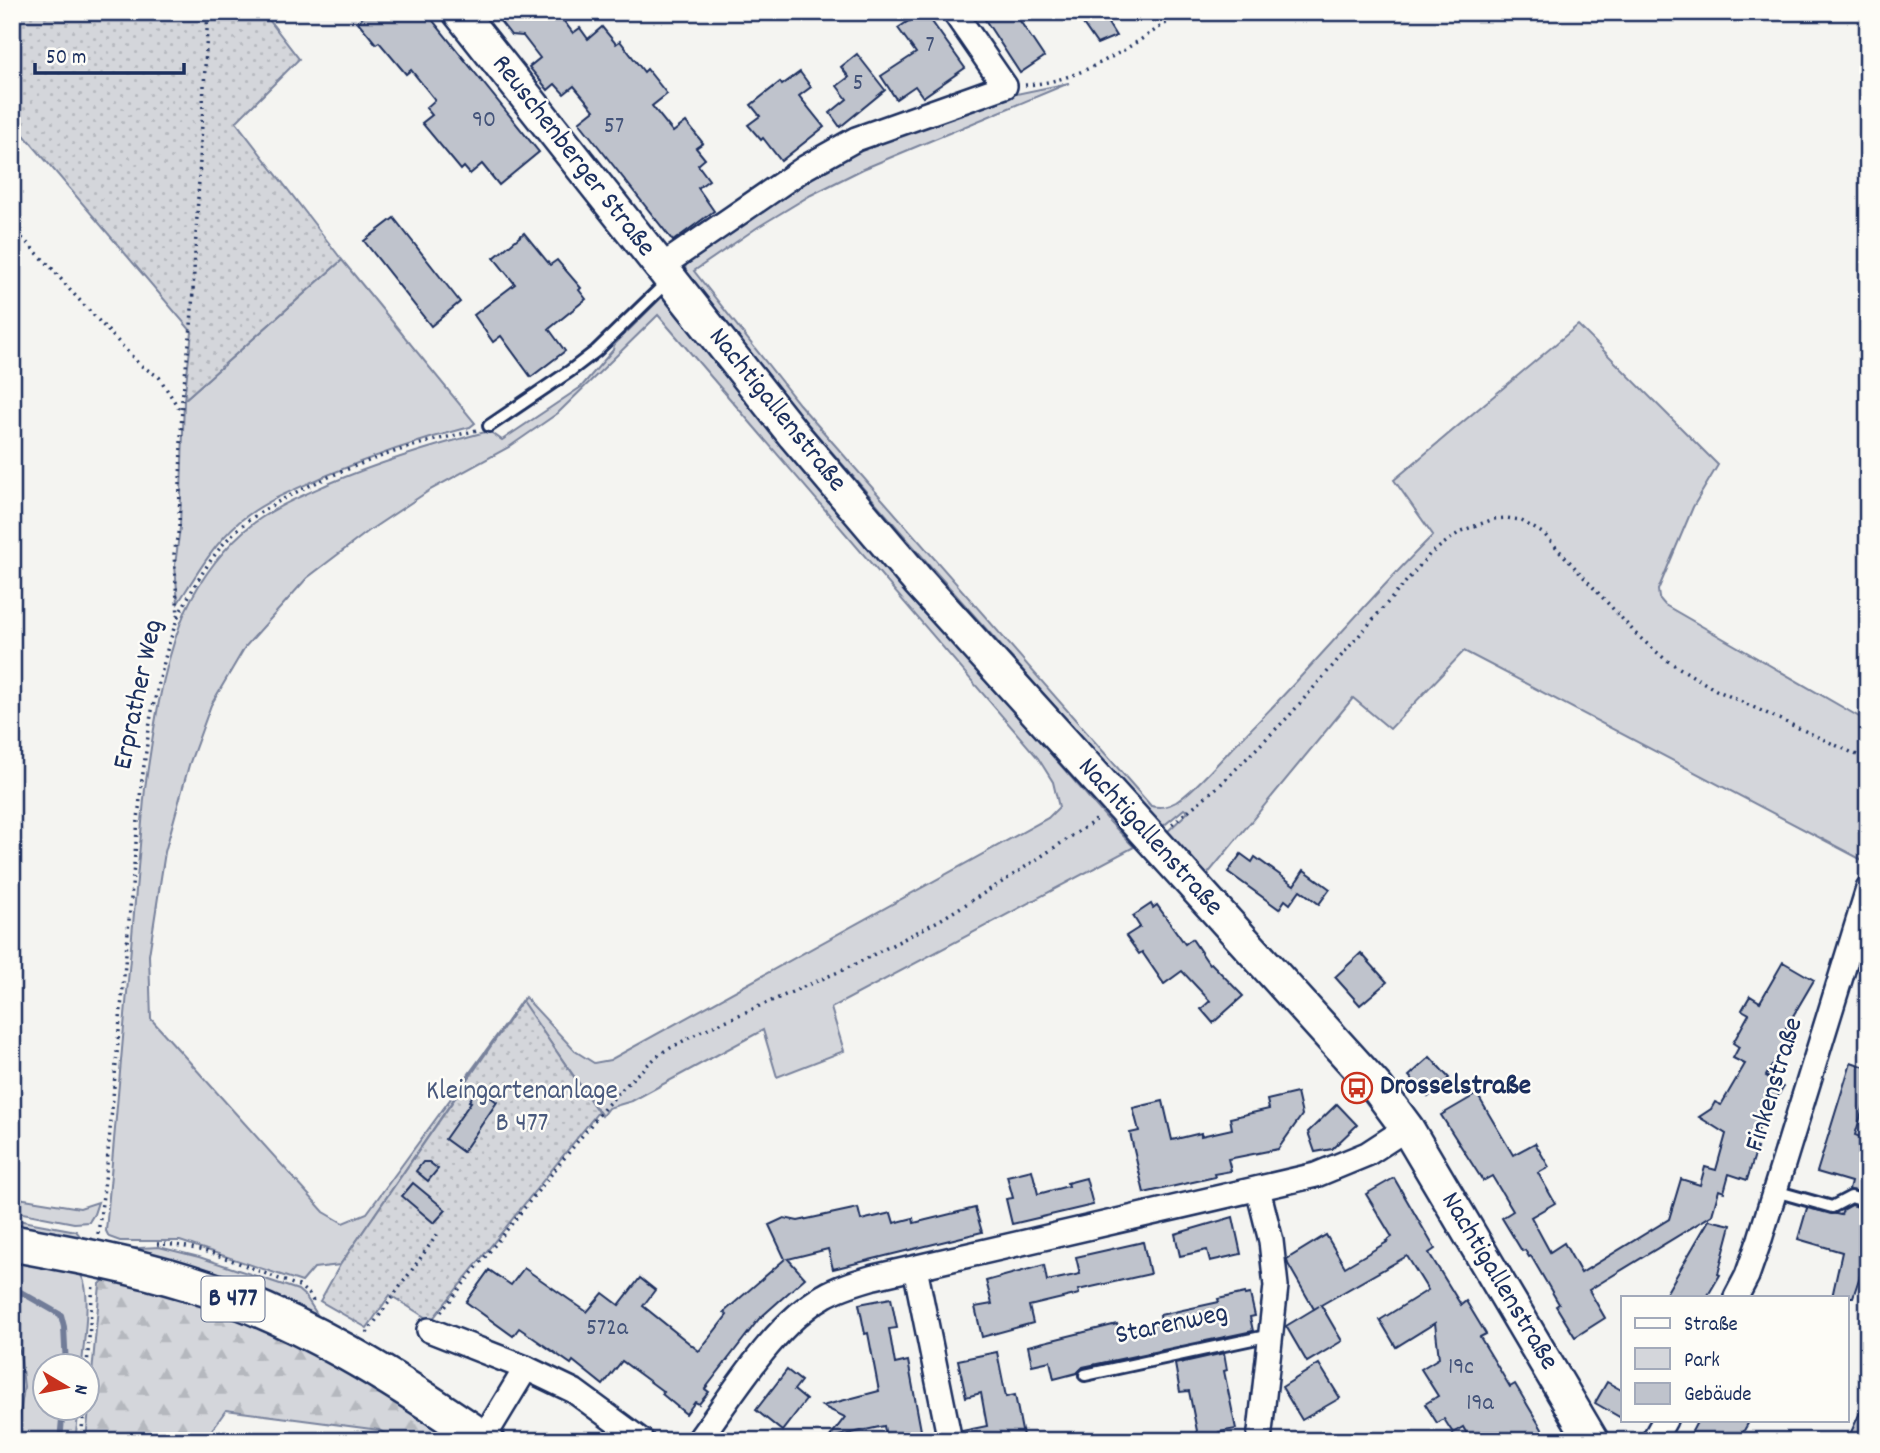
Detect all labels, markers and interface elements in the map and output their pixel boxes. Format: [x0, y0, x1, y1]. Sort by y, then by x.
house number: 7 [925, 29, 935, 63]
scale bar [35, 32, 184, 76]
text: 50 m [46, 44, 86, 74]
street label: Reuschenberger Straße [480, 47, 664, 267]
house number: 5 [852, 67, 864, 101]
house number: 90 [472, 104, 496, 138]
house number: 57 [604, 110, 624, 144]
street label: Nachtigallenstraße [697, 320, 855, 502]
street label: Erprather Weg [105, 616, 175, 774]
street label: Nachtigallenstraße [1067, 750, 1231, 926]
street label: Finkenstraße [1737, 1013, 1815, 1157]
place label: Drosselstraße [1380, 1068, 1531, 1108]
bus stop icon: Drosselstraße [1340, 1071, 1374, 1105]
park label: Kleingartenanlage B 477 [426, 1073, 618, 1145]
street label: Nachtigallenstraße [1429, 1185, 1567, 1379]
road number: B 477 [202, 1276, 264, 1322]
street label: Starenweg [1112, 1295, 1232, 1357]
legend [1621, 1296, 1848, 1422]
text: Straße [1684, 1311, 1738, 1341]
house number: 572a [586, 1312, 629, 1346]
text: Park [1684, 1347, 1720, 1377]
house number: 19c [1448, 1351, 1474, 1385]
north arrow [32, 1352, 102, 1422]
text: Gebäude [1684, 1381, 1752, 1411]
text: N [65, 1382, 93, 1396]
house number: 19a [1466, 1387, 1494, 1421]

